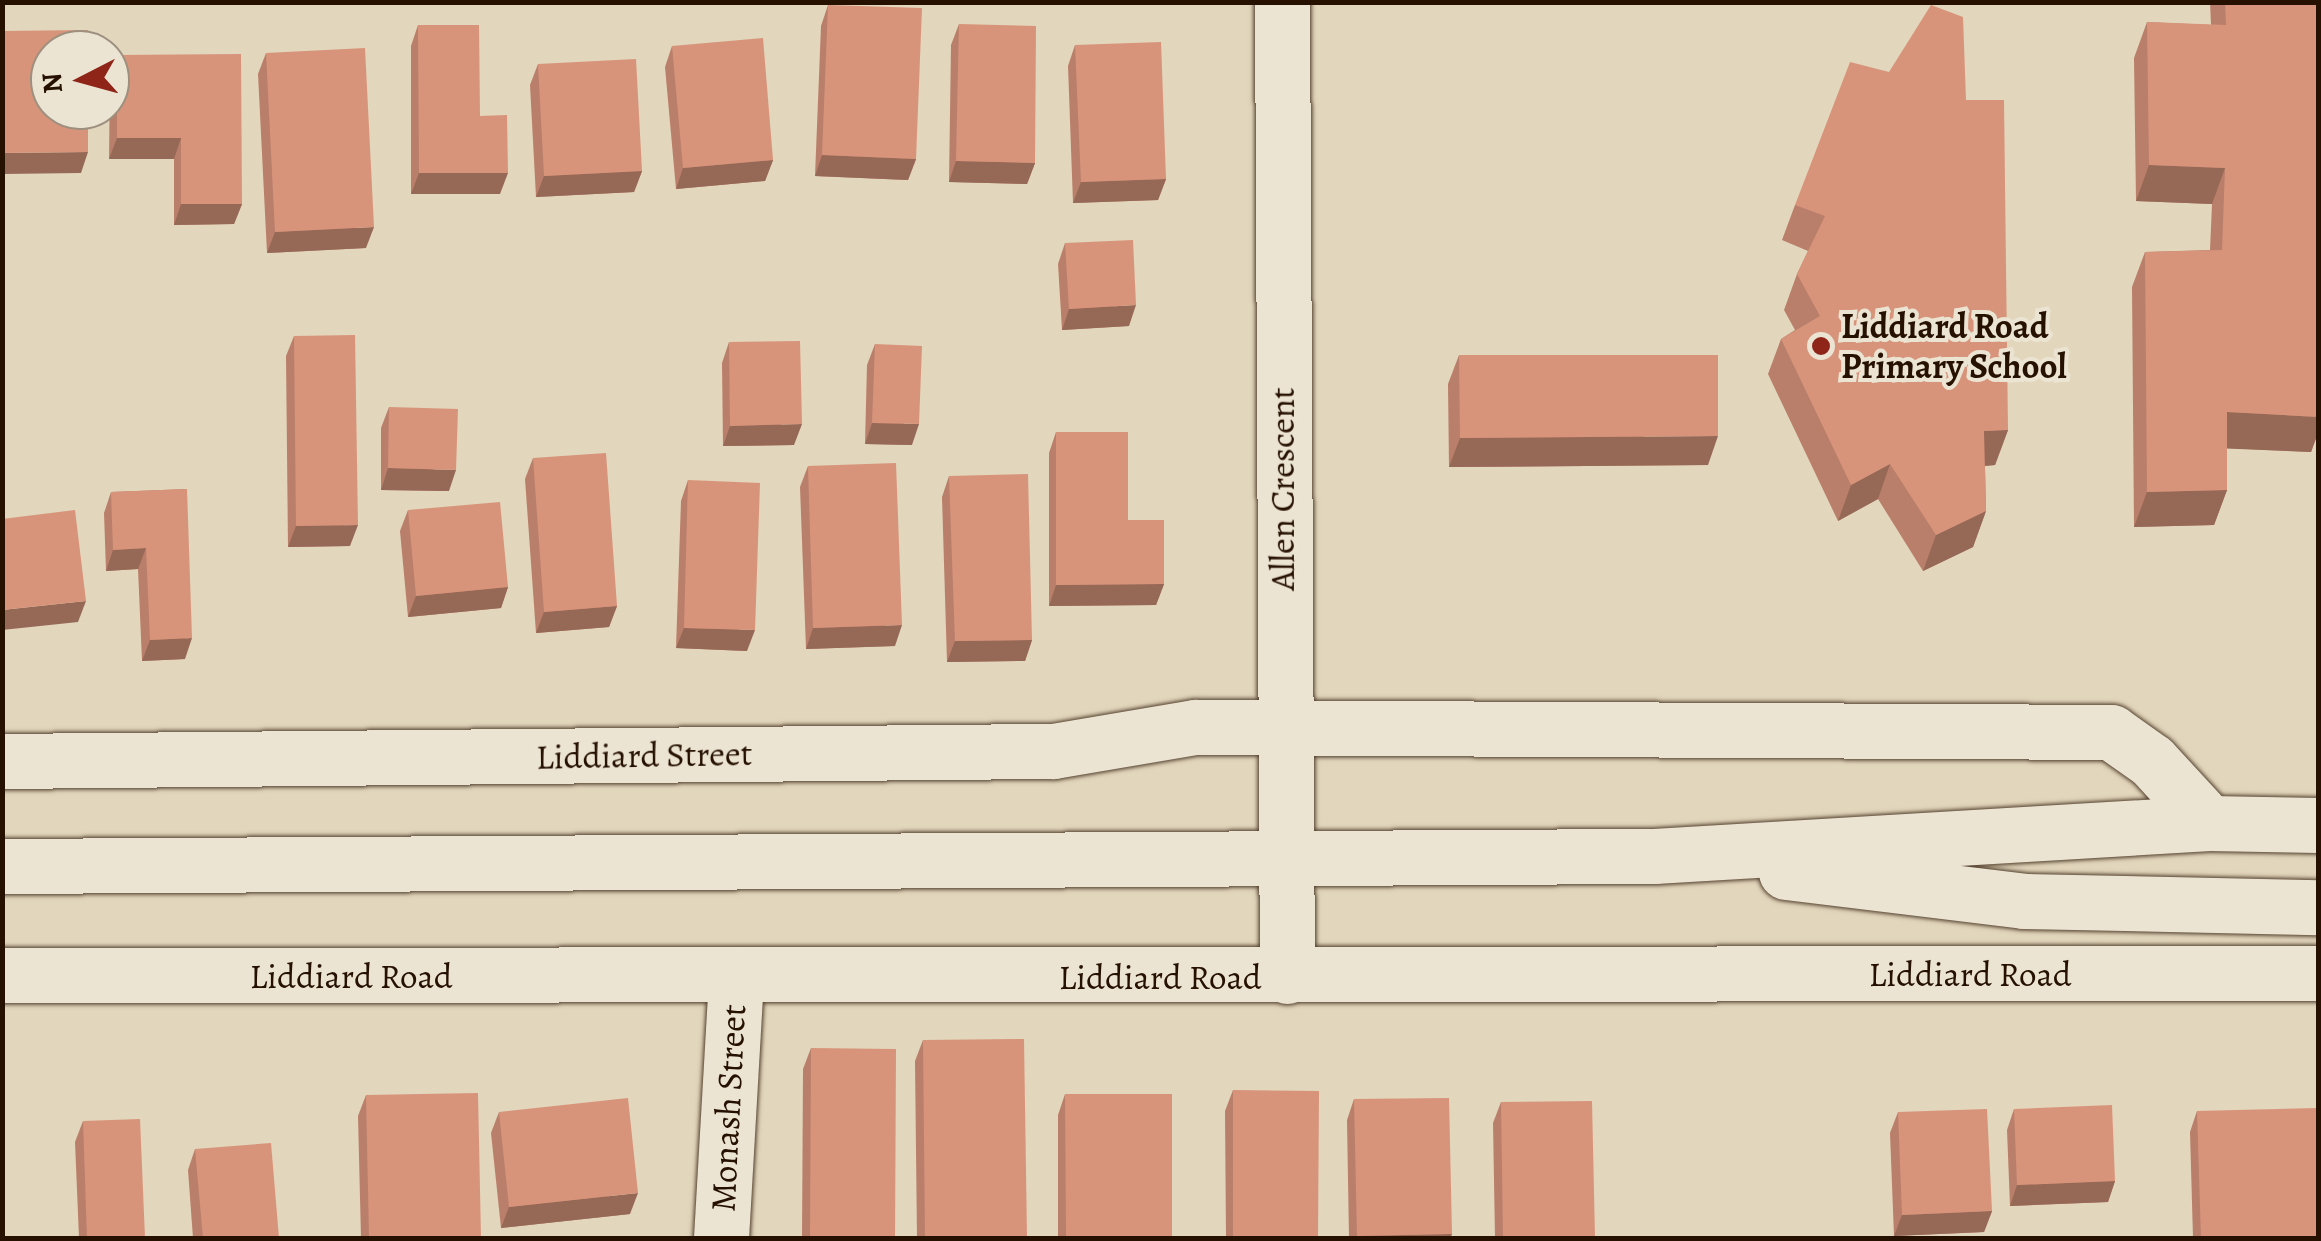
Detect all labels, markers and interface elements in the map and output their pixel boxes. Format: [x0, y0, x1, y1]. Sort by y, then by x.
north arrow [30, 30, 130, 130]
text: N [32, 71, 72, 95]
place label: Liddiard Road Primary School [1841, 305, 2067, 387]
marker: Liddiard Road Primary School [1810, 335, 1832, 357]
street label: Allen Crescent [1261, 387, 1303, 591]
street label: Liddiard Street [536, 732, 752, 778]
street label: Liddiard Road [1868, 953, 2072, 995]
street label: Liddiard Road [249, 955, 453, 997]
street label: Liddiard Road [1058, 956, 1262, 998]
street label: Monash Street [702, 1003, 754, 1213]

